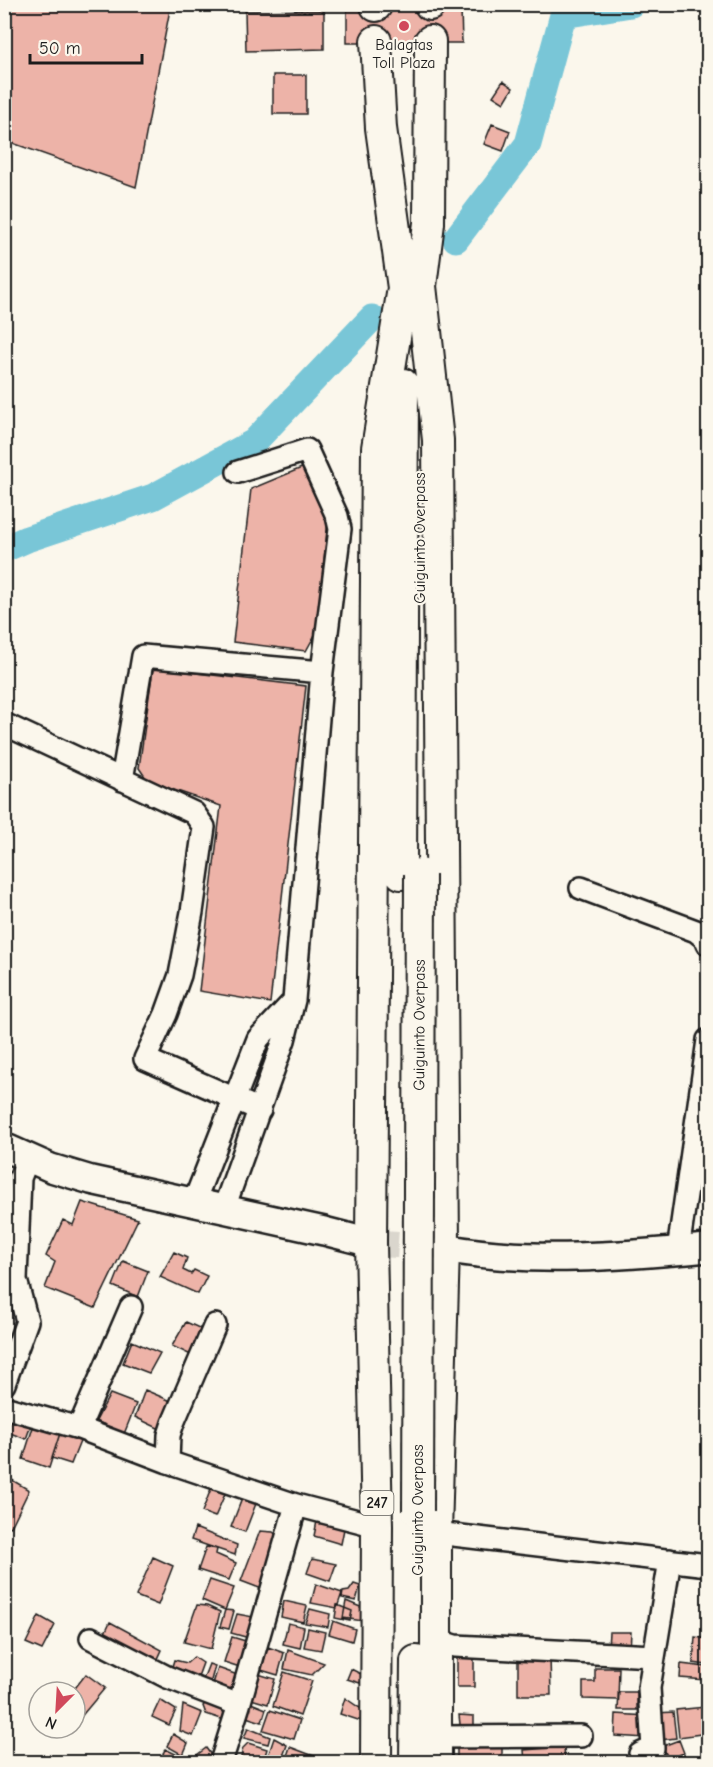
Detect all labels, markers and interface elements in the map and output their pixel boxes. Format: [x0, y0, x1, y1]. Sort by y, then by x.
marker: Balagtas Toll Plaza [397, 19, 411, 33]
scale bar [30, 27, 142, 65]
place label: Balagtas Toll Plaza [372, 36, 436, 72]
text: 50 m [39, 38, 81, 59]
street label: Guiguinto Overpass [411, 472, 429, 604]
street label: Guiguinto Overpass [410, 959, 429, 1091]
street label: Guiguinto Overpass [409, 1444, 427, 1576]
road number: 247 [360, 1491, 394, 1515]
north arrow [27, 1680, 87, 1740]
text: N [43, 1712, 60, 1733]

